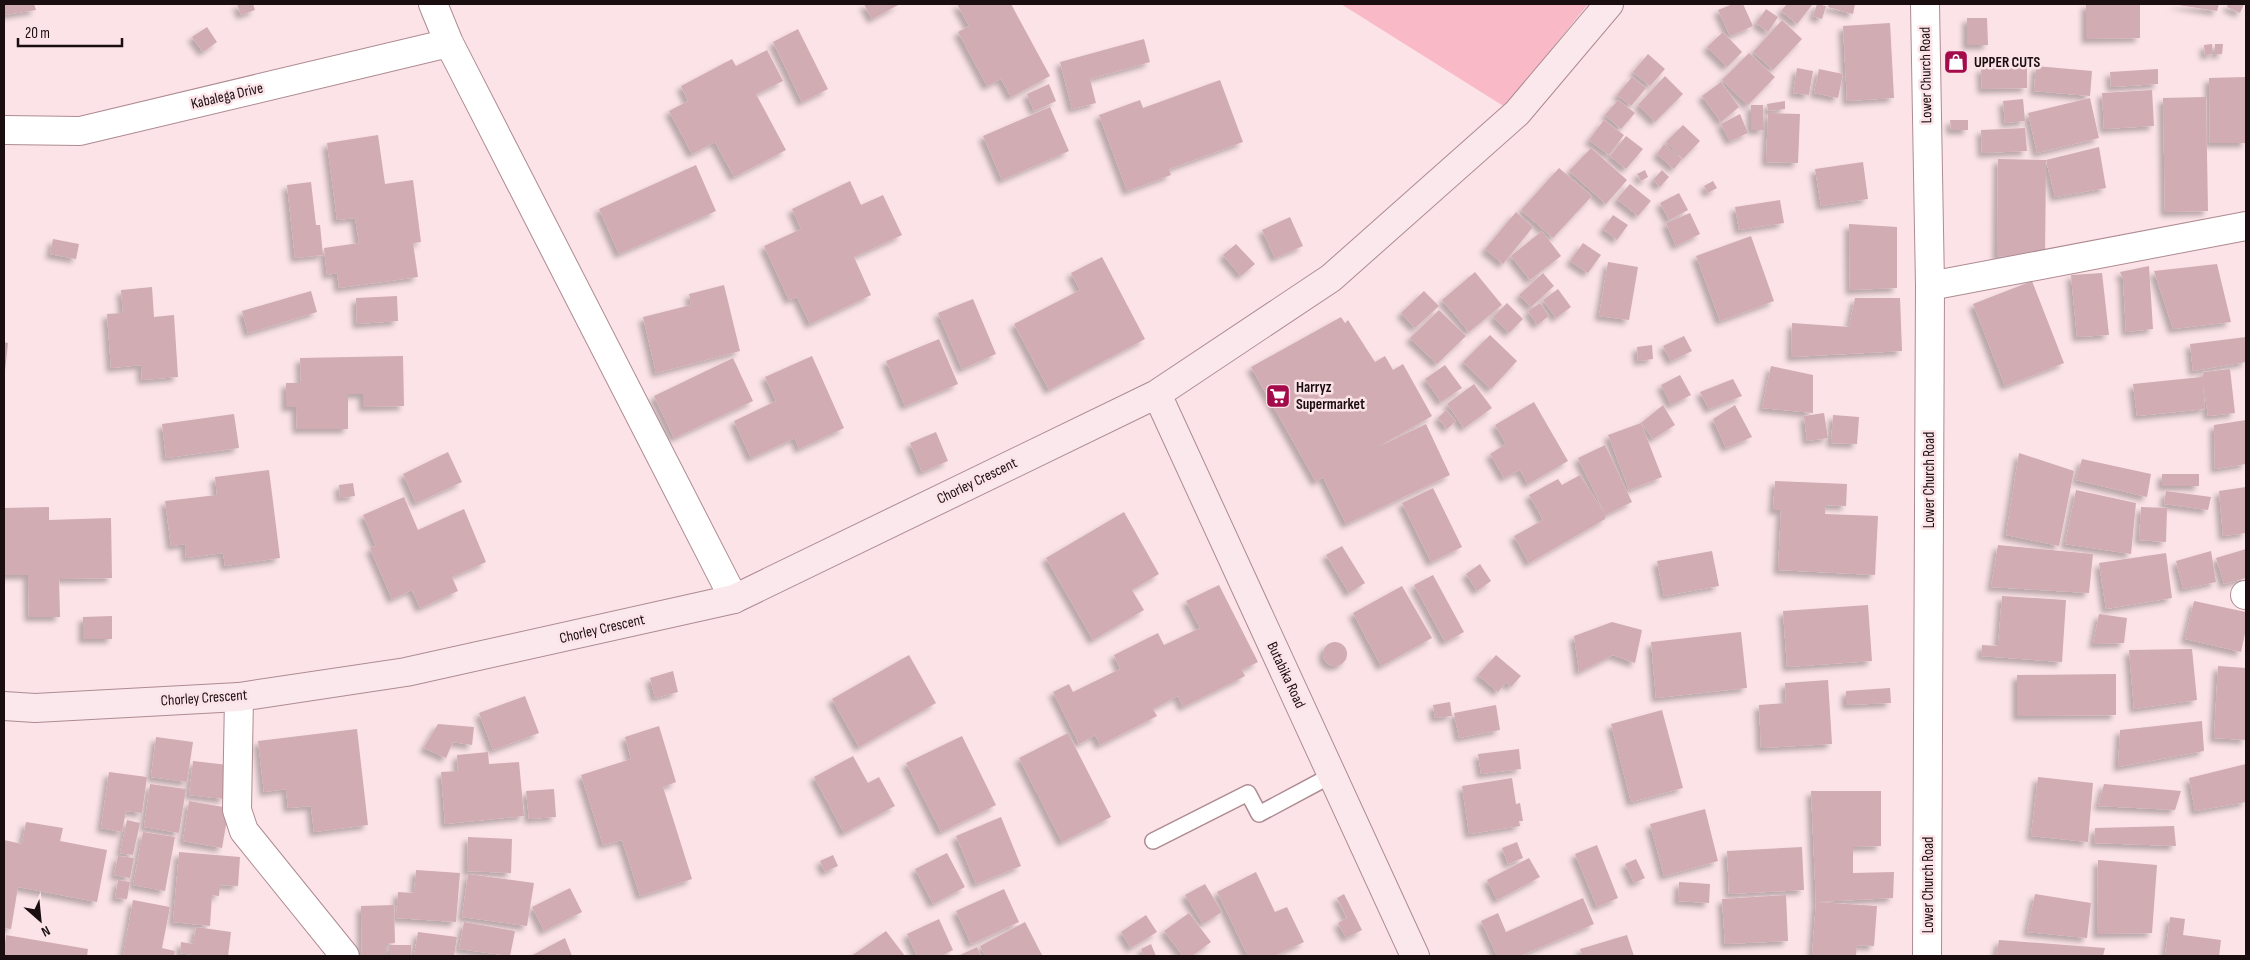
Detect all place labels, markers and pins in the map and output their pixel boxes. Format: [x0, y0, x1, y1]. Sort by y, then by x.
shop icon: UPPER CUTS [1943, 49, 1969, 75]
place label: UPPER CUTS [1974, 53, 2041, 72]
place label: Harryz Supermarket [1296, 378, 1365, 414]
supermarket icon: Harryz Supermarket [1265, 383, 1291, 409]

